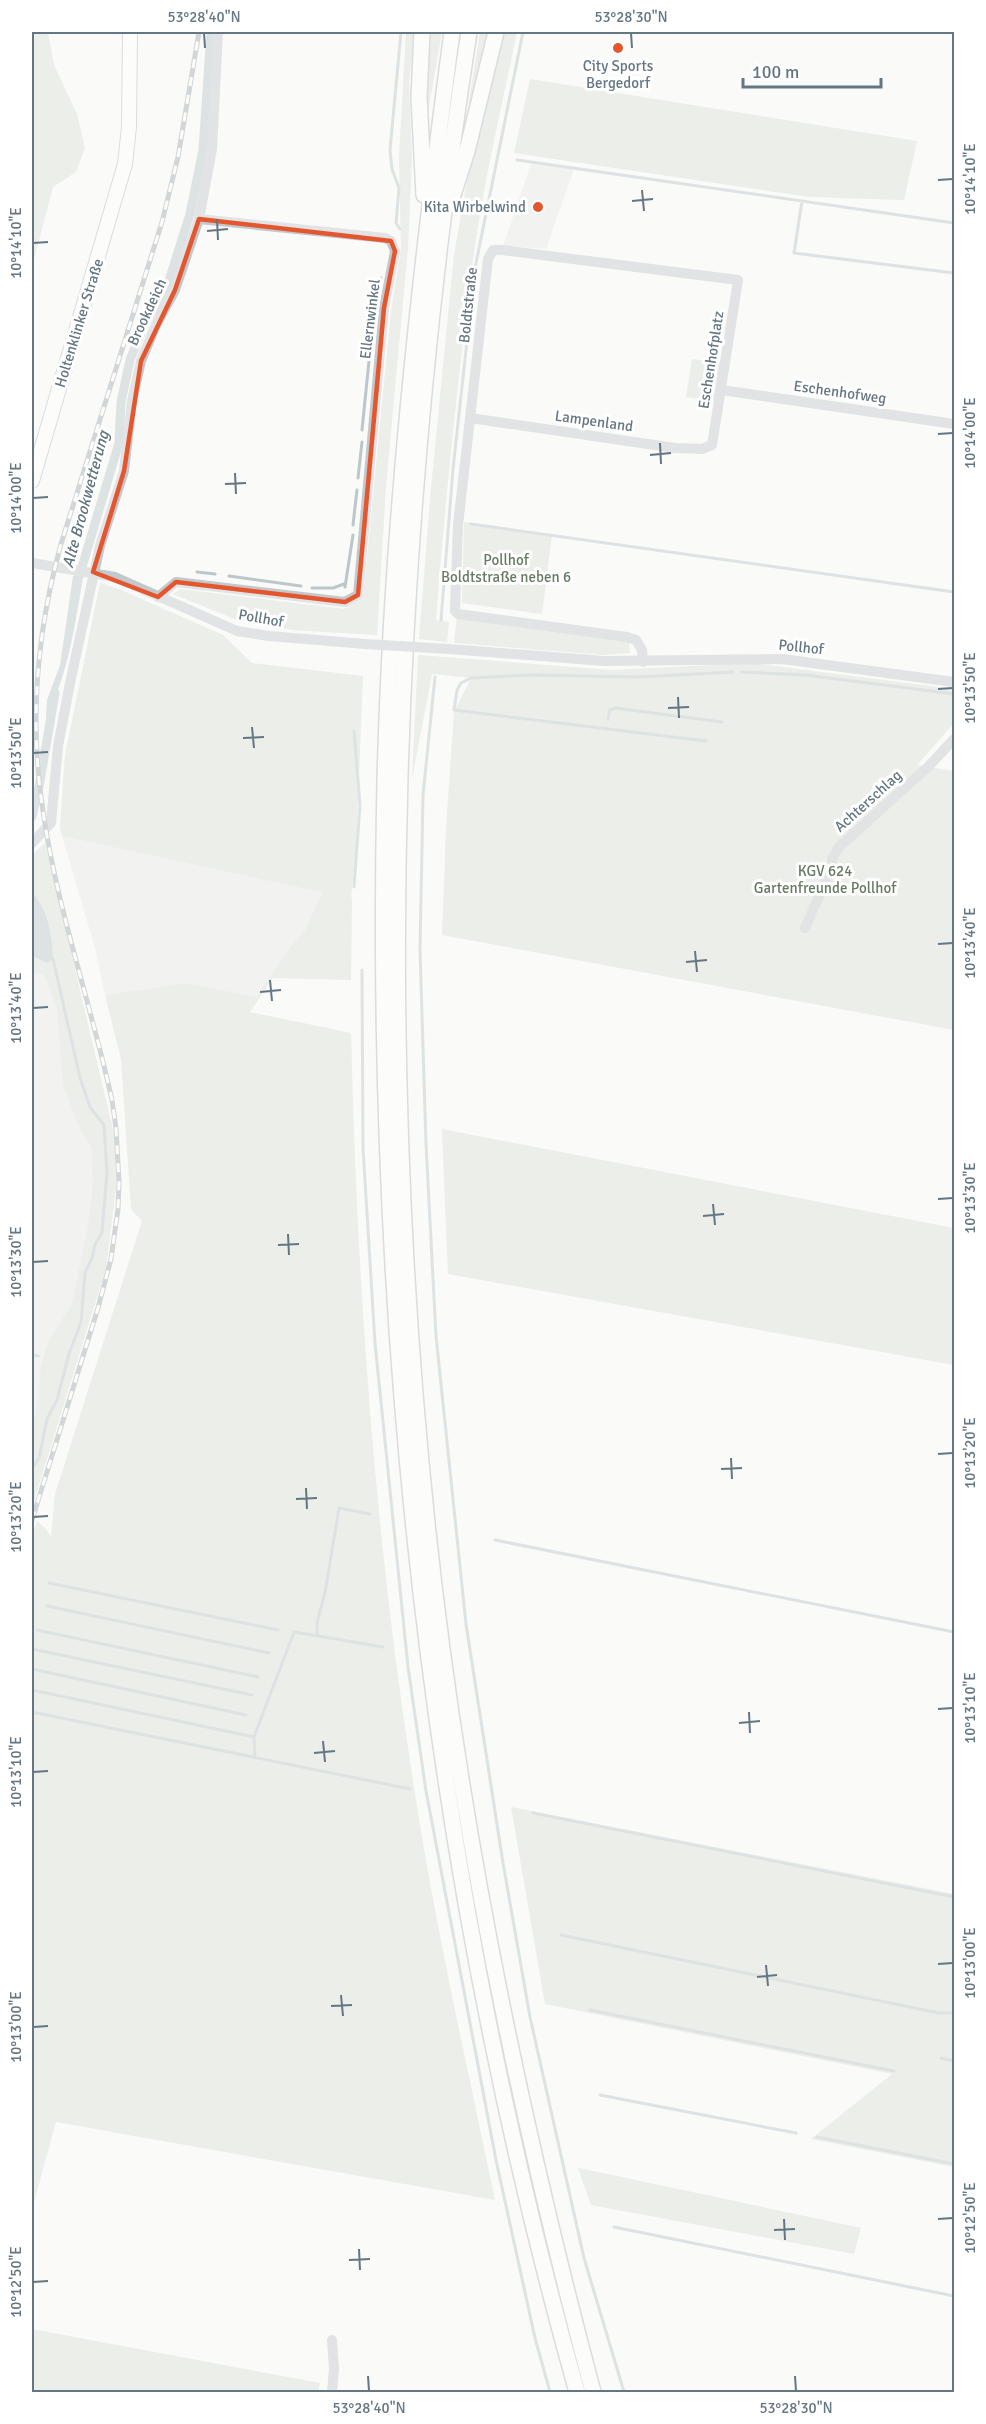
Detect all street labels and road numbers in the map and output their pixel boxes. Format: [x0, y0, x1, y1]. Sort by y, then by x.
street label: Holtenklinker Straße [51, 256, 107, 390]
street label: Boldtstraße [455, 266, 481, 344]
street label: Brookdeich [124, 276, 170, 348]
street label: Ellernwinkel [356, 278, 384, 360]
street label: Eschenhofplatz [694, 309, 728, 410]
street label: Eschenhofweg [792, 377, 888, 407]
street label: Lampenland [554, 407, 634, 435]
street label: Pollhof [237, 605, 286, 631]
street label: Pollhof [777, 636, 826, 658]
street label: Achterschlag [831, 766, 905, 836]

